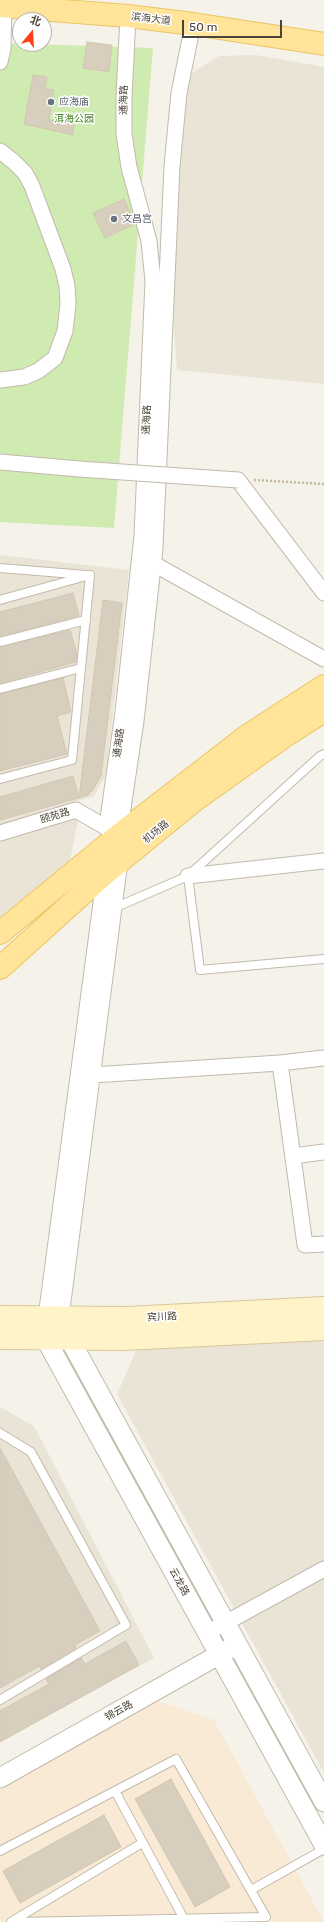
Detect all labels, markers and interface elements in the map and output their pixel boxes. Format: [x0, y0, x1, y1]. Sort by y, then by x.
street label: 滨海大道 [130, 11, 172, 27]
north arrow [12, 12, 52, 52]
scale bar [184, 12, 284, 38]
text: 北 [28, 13, 43, 29]
text: 50 m [189, 20, 217, 34]
street label: 通海路 [118, 85, 130, 115]
place label: 应海庙 [59, 96, 89, 108]
marker: 应海庙 [46, 97, 56, 107]
park label: 洱海公园 [54, 113, 94, 125]
place label: 文昌宫 [122, 213, 152, 225]
marker: 文昌宫 [109, 214, 119, 224]
street label: 通海路 [140, 405, 154, 435]
street label: 通海路 [111, 727, 127, 759]
street label: 颐苑路 [39, 806, 71, 826]
street label: 机场路 [141, 818, 171, 846]
street label: 宾川路 [147, 1310, 177, 1324]
street label: 云龙路 [166, 1566, 192, 1598]
street label: 锦云路 [103, 1698, 135, 1724]

